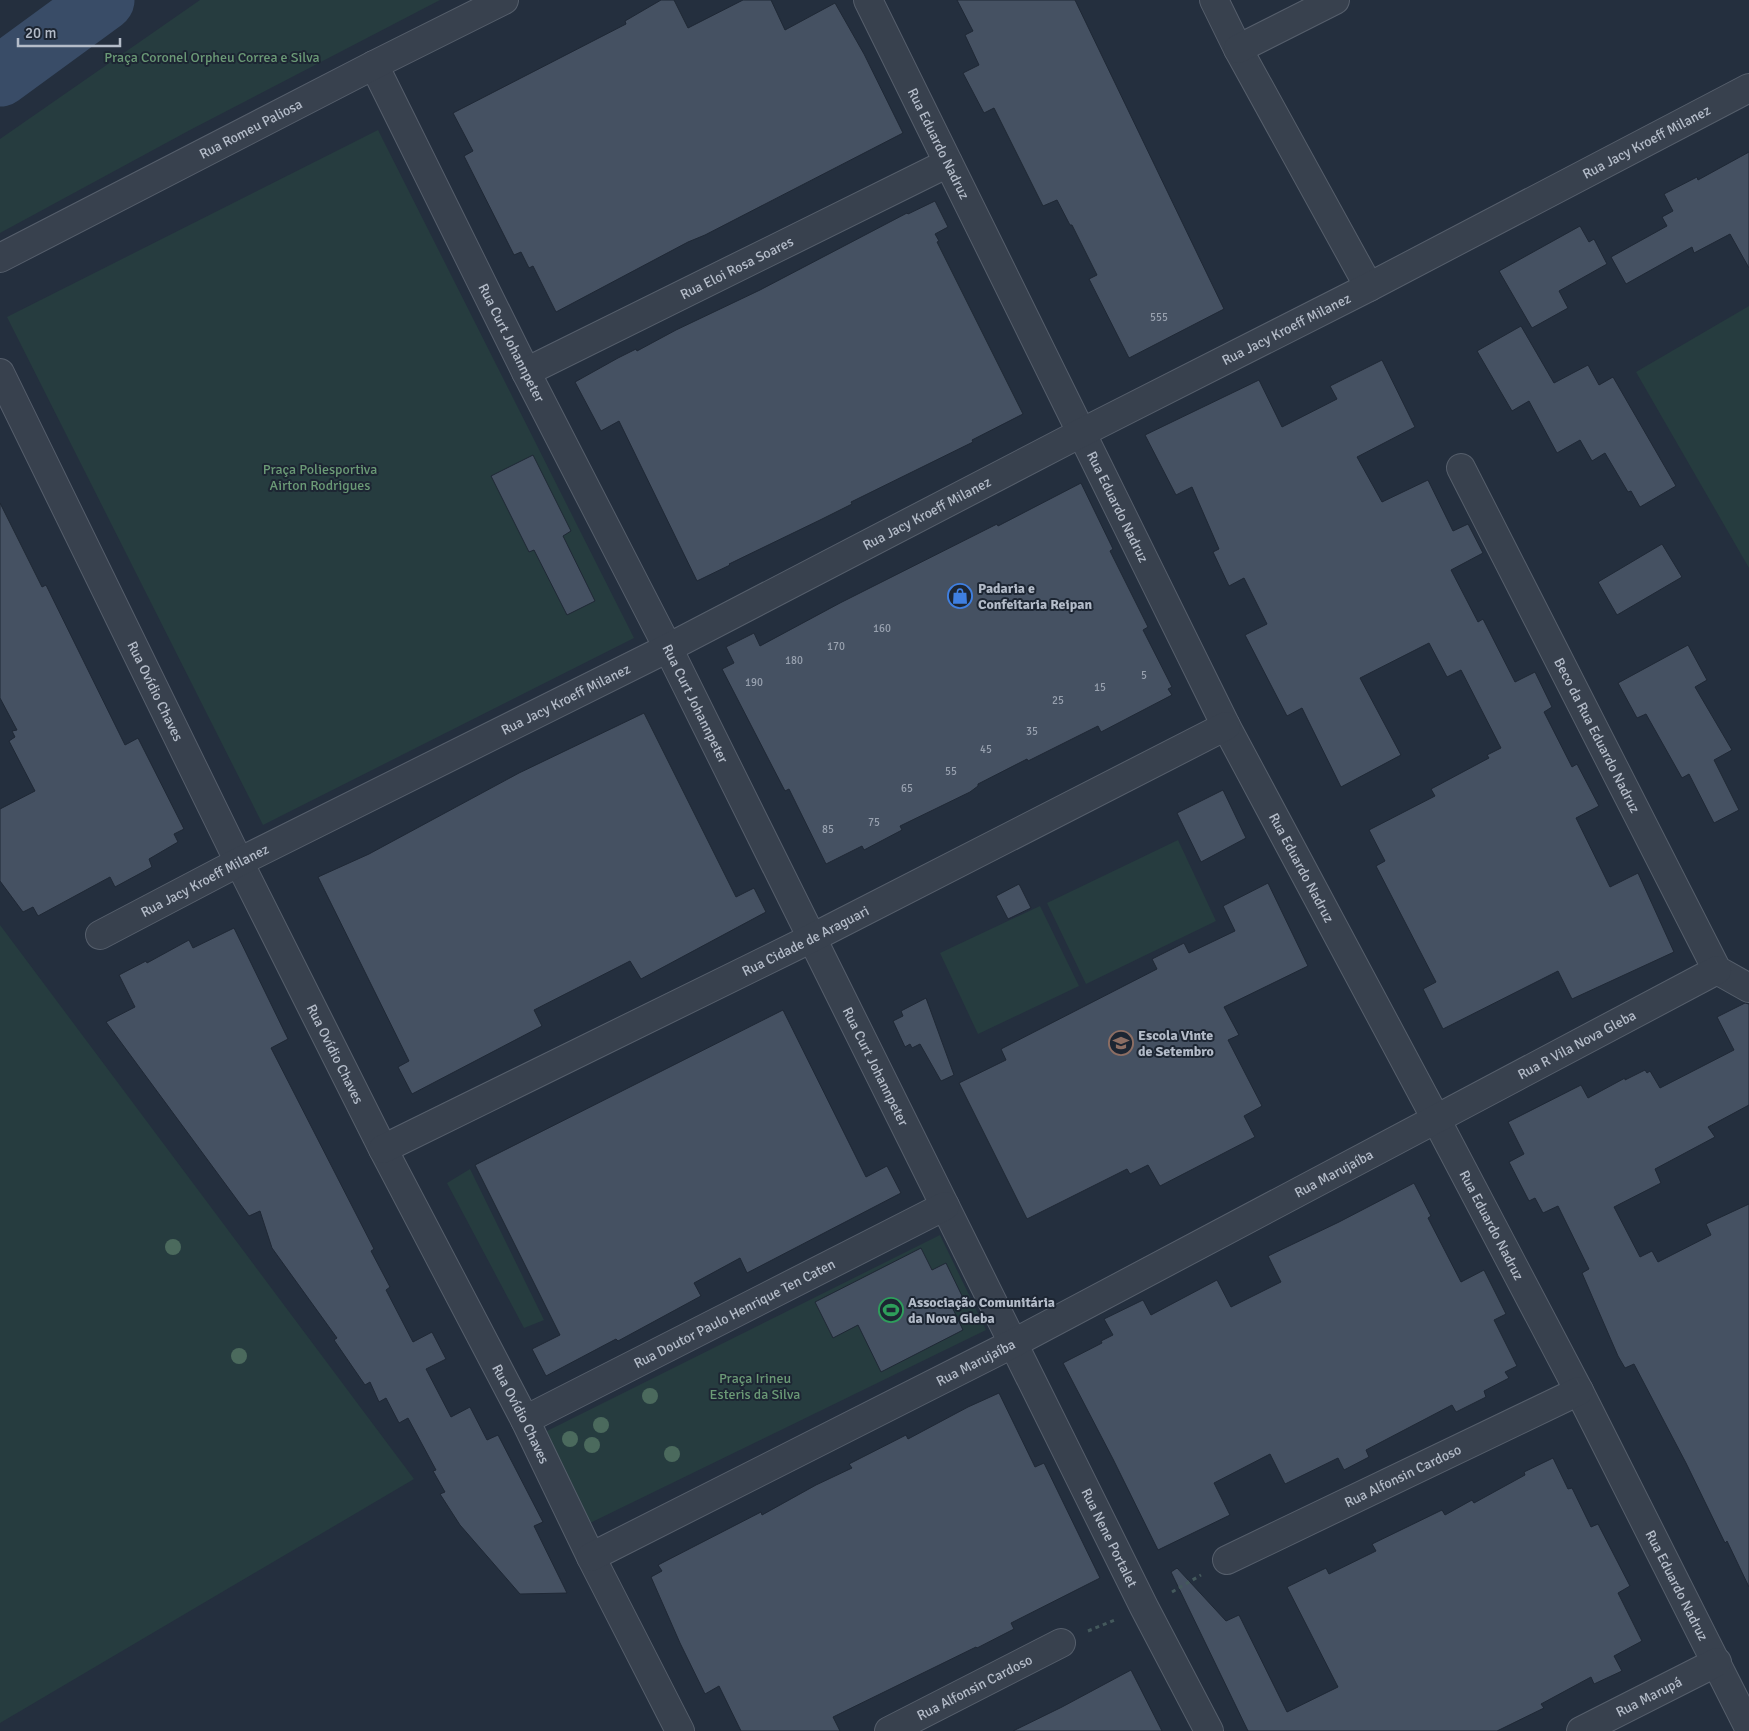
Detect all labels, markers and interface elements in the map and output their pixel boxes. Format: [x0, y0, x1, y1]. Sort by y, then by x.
scale bar [18, 15, 120, 47]
text: 20 m [25, 24, 56, 42]
park label: Praça Coronel Orpheu Correa e Silva [104, 49, 320, 66]
street label: Rua Eduardo Nadruz [904, 85, 973, 202]
street label: Rua Romeu Paliosa [196, 96, 305, 163]
street label: Rua Jacy Kroeff Milanez [1580, 102, 1713, 183]
street label: Rua Eloi Rosa Soares [677, 233, 796, 303]
street label: Rua Curt Johannpeter [475, 281, 548, 406]
street label: Rua Jacy Kroeff Milanez [1219, 290, 1354, 369]
house number: 555 [1150, 311, 1168, 324]
street label: Rua Eduardo Nadruz [1083, 449, 1152, 565]
park label: Praça Poliesportiva Airton Rodrigues [263, 461, 377, 494]
street label: Rua Jacy Kroeff Milanez [860, 473, 994, 554]
place label: Padaria e Confeitaria Reipan [978, 580, 1092, 613]
shop icon: Padaria e Confeitaria Reipan [947, 583, 973, 609]
house number: 160 [873, 622, 891, 635]
street label: Rua Ovídio Chaves [123, 638, 187, 744]
house number: 170 [827, 640, 845, 653]
street label: Rua Curt Johannpeter [659, 642, 732, 767]
house number: 180 [785, 654, 803, 667]
street label: Beco da Rua Eduardo Nadruz [1550, 655, 1643, 816]
street label: Rua Jacy Kroeff Milanez [498, 660, 633, 739]
house number: 5 [1141, 669, 1147, 682]
house number: 190 [745, 676, 763, 689]
house number: 15 [1094, 681, 1106, 694]
house number: 25 [1052, 694, 1064, 707]
house number: 35 [1026, 725, 1038, 738]
house number: 45 [980, 743, 992, 756]
house number: 55 [945, 765, 957, 778]
house number: 65 [901, 782, 913, 795]
street label: Rua Eduardo Nadruz [1265, 810, 1337, 926]
house number: 75 [868, 816, 880, 829]
house number: 85 [822, 823, 834, 836]
street label: Rua Jacy Kroeff Milanez [138, 841, 272, 921]
street label: Rua Cidade de Araguari [739, 902, 872, 980]
street label: Rua Ovídio Chaves [303, 1001, 367, 1107]
street label: Rua Curt Johannpeter [839, 1004, 912, 1130]
street label: Rua R Vila Nova Gleba [1515, 1007, 1639, 1083]
place label: Escola Vinte de Setembro [1138, 1027, 1214, 1060]
school or university icon: Escola Vinte de Setembro [1108, 1030, 1134, 1056]
street label: Rua Marujaíba [1292, 1146, 1376, 1202]
street label: Rua Eduardo Nadruz [1455, 1168, 1527, 1283]
street label: Rua Doutor Paulo Henrique Ten Caten [631, 1255, 838, 1372]
place label: Associação Comunitária da Nova Gleba [908, 1294, 1055, 1327]
sports icon: Associação Comunitária da Nova Gleba [878, 1297, 904, 1323]
street label: Rua Marujaíba [933, 1336, 1018, 1390]
street label: Rua Ovídio Chaves [488, 1361, 553, 1467]
park label: Praça Irineu Esteris da Silva [710, 1370, 800, 1403]
street label: Rua Alfonsin Cardoso [1342, 1441, 1464, 1511]
street label: Rua Nene Portalet [1077, 1485, 1141, 1590]
street label: Rua Eduardo Nadruz [1642, 1527, 1712, 1644]
street label: Rua Alfonsin Cardoso [914, 1651, 1035, 1724]
street label: Rua Marupá [1613, 1673, 1685, 1721]

